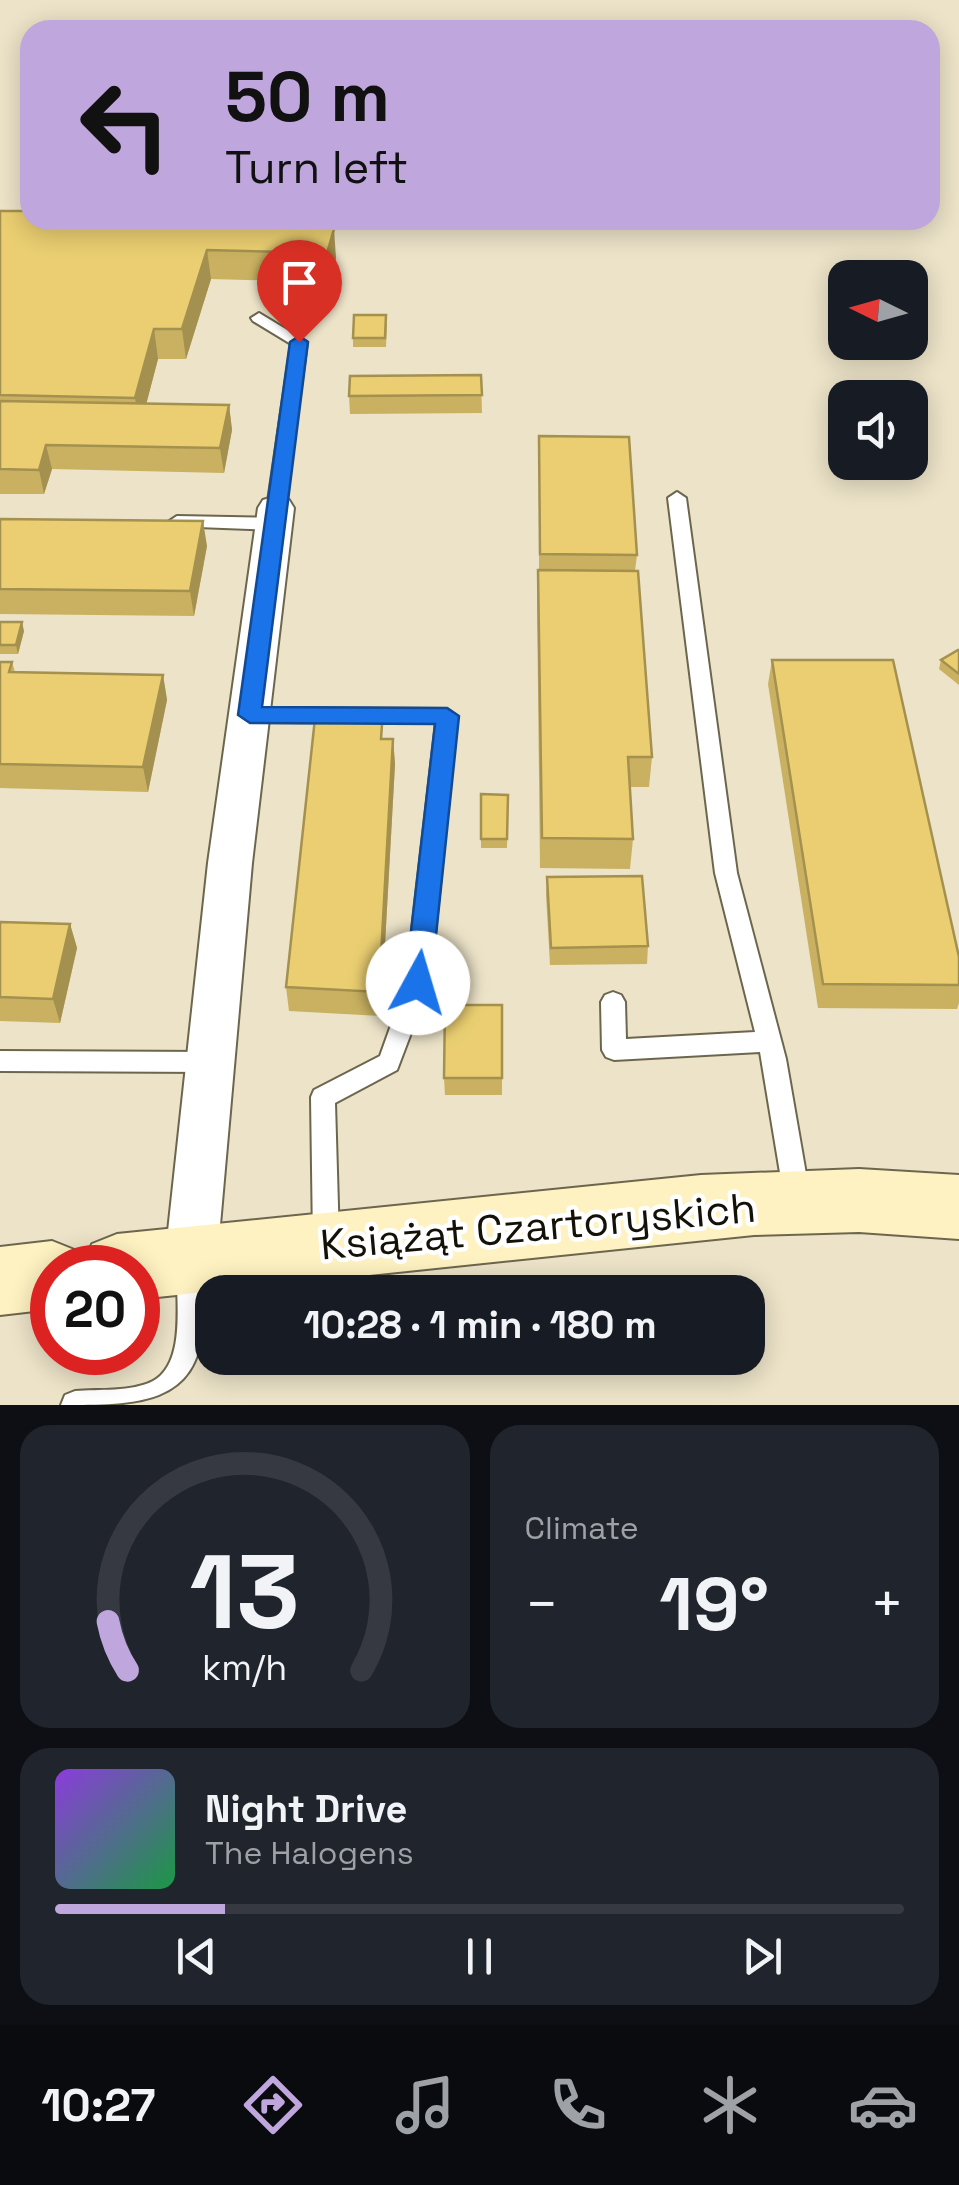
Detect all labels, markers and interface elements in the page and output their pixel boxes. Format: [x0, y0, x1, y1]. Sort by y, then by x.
text: 50 m [225, 52, 390, 141]
icon: left [60, 60, 190, 190]
text: Turn left [225, 139, 408, 196]
pin [257, 240, 342, 343]
icon: arrive [272, 255, 327, 310]
north arrow [828, 260, 928, 360]
map controls [828, 260, 928, 480]
button: sound [828, 380, 928, 480]
position arrow [366, 931, 470, 1035]
street label: Książąt Czartoryskich [318, 1181, 758, 1271]
speed limit sign: 20 [30, 1245, 160, 1375]
text: 10:28 · 1 min · 180 m [303, 1301, 657, 1349]
text: Climate [525, 1508, 639, 1548]
text: 13 [190, 1526, 300, 1658]
text: 19° [659, 1556, 769, 1652]
text: − [525, 1569, 559, 1639]
text: + [870, 1569, 904, 1639]
text: km/h [202, 1645, 287, 1690]
text: Night Drive [205, 1785, 407, 1833]
text: The Halogens [205, 1833, 414, 1873]
icon: previous [169, 1929, 224, 1984]
icon: pause [452, 1929, 507, 1984]
icon: next [735, 1929, 790, 1984]
icon: directions [238, 2070, 308, 2140]
icon: music [390, 2070, 460, 2140]
icon: phone [543, 2070, 613, 2140]
icon: climate [695, 2070, 765, 2140]
icon: car [848, 2070, 918, 2140]
text: 10:27 [41, 2077, 155, 2134]

